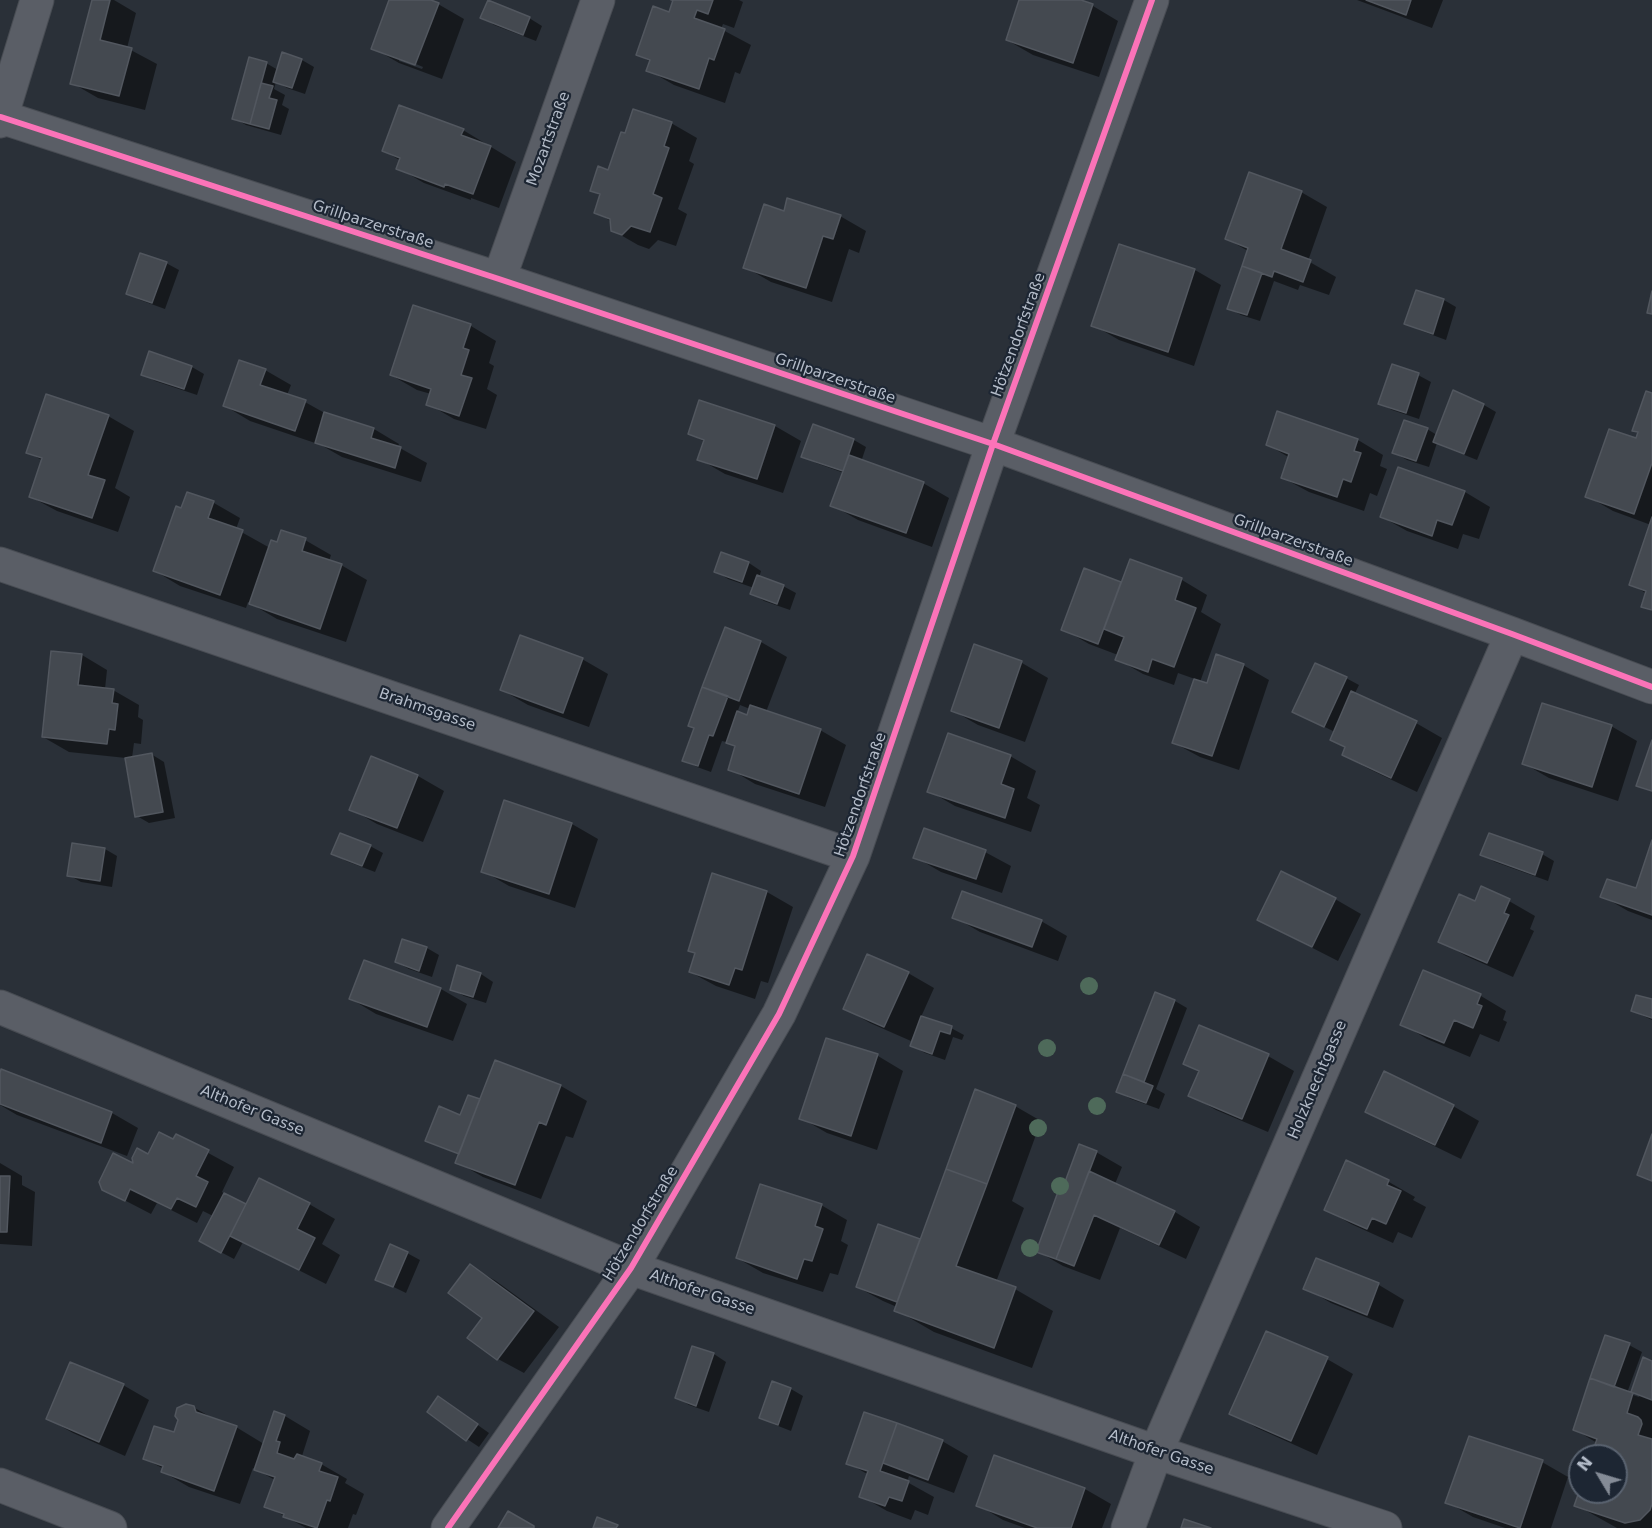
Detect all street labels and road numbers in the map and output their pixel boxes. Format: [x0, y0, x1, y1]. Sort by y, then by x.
street label: Mozartstraße [524, 89, 574, 189]
street label: Grillparzerstraße [310, 197, 436, 253]
street label: Hötzendorfstraße [988, 270, 1050, 400]
street label: Grillparzerstraße [772, 350, 898, 408]
street label: Grillparzerstraße [1231, 511, 1355, 571]
street label: Brahmsgasse [376, 685, 478, 735]
street label: Hötzendorfstraße [831, 730, 891, 860]
street label: Holzknechtgasse [1285, 1018, 1351, 1142]
street label: Althofer Gasse [198, 1082, 306, 1140]
street label: Hötzendorfstraße [600, 1163, 682, 1285]
street label: Althofer Gasse [647, 1267, 757, 1319]
street label: Althofer Gasse [1106, 1427, 1216, 1479]

